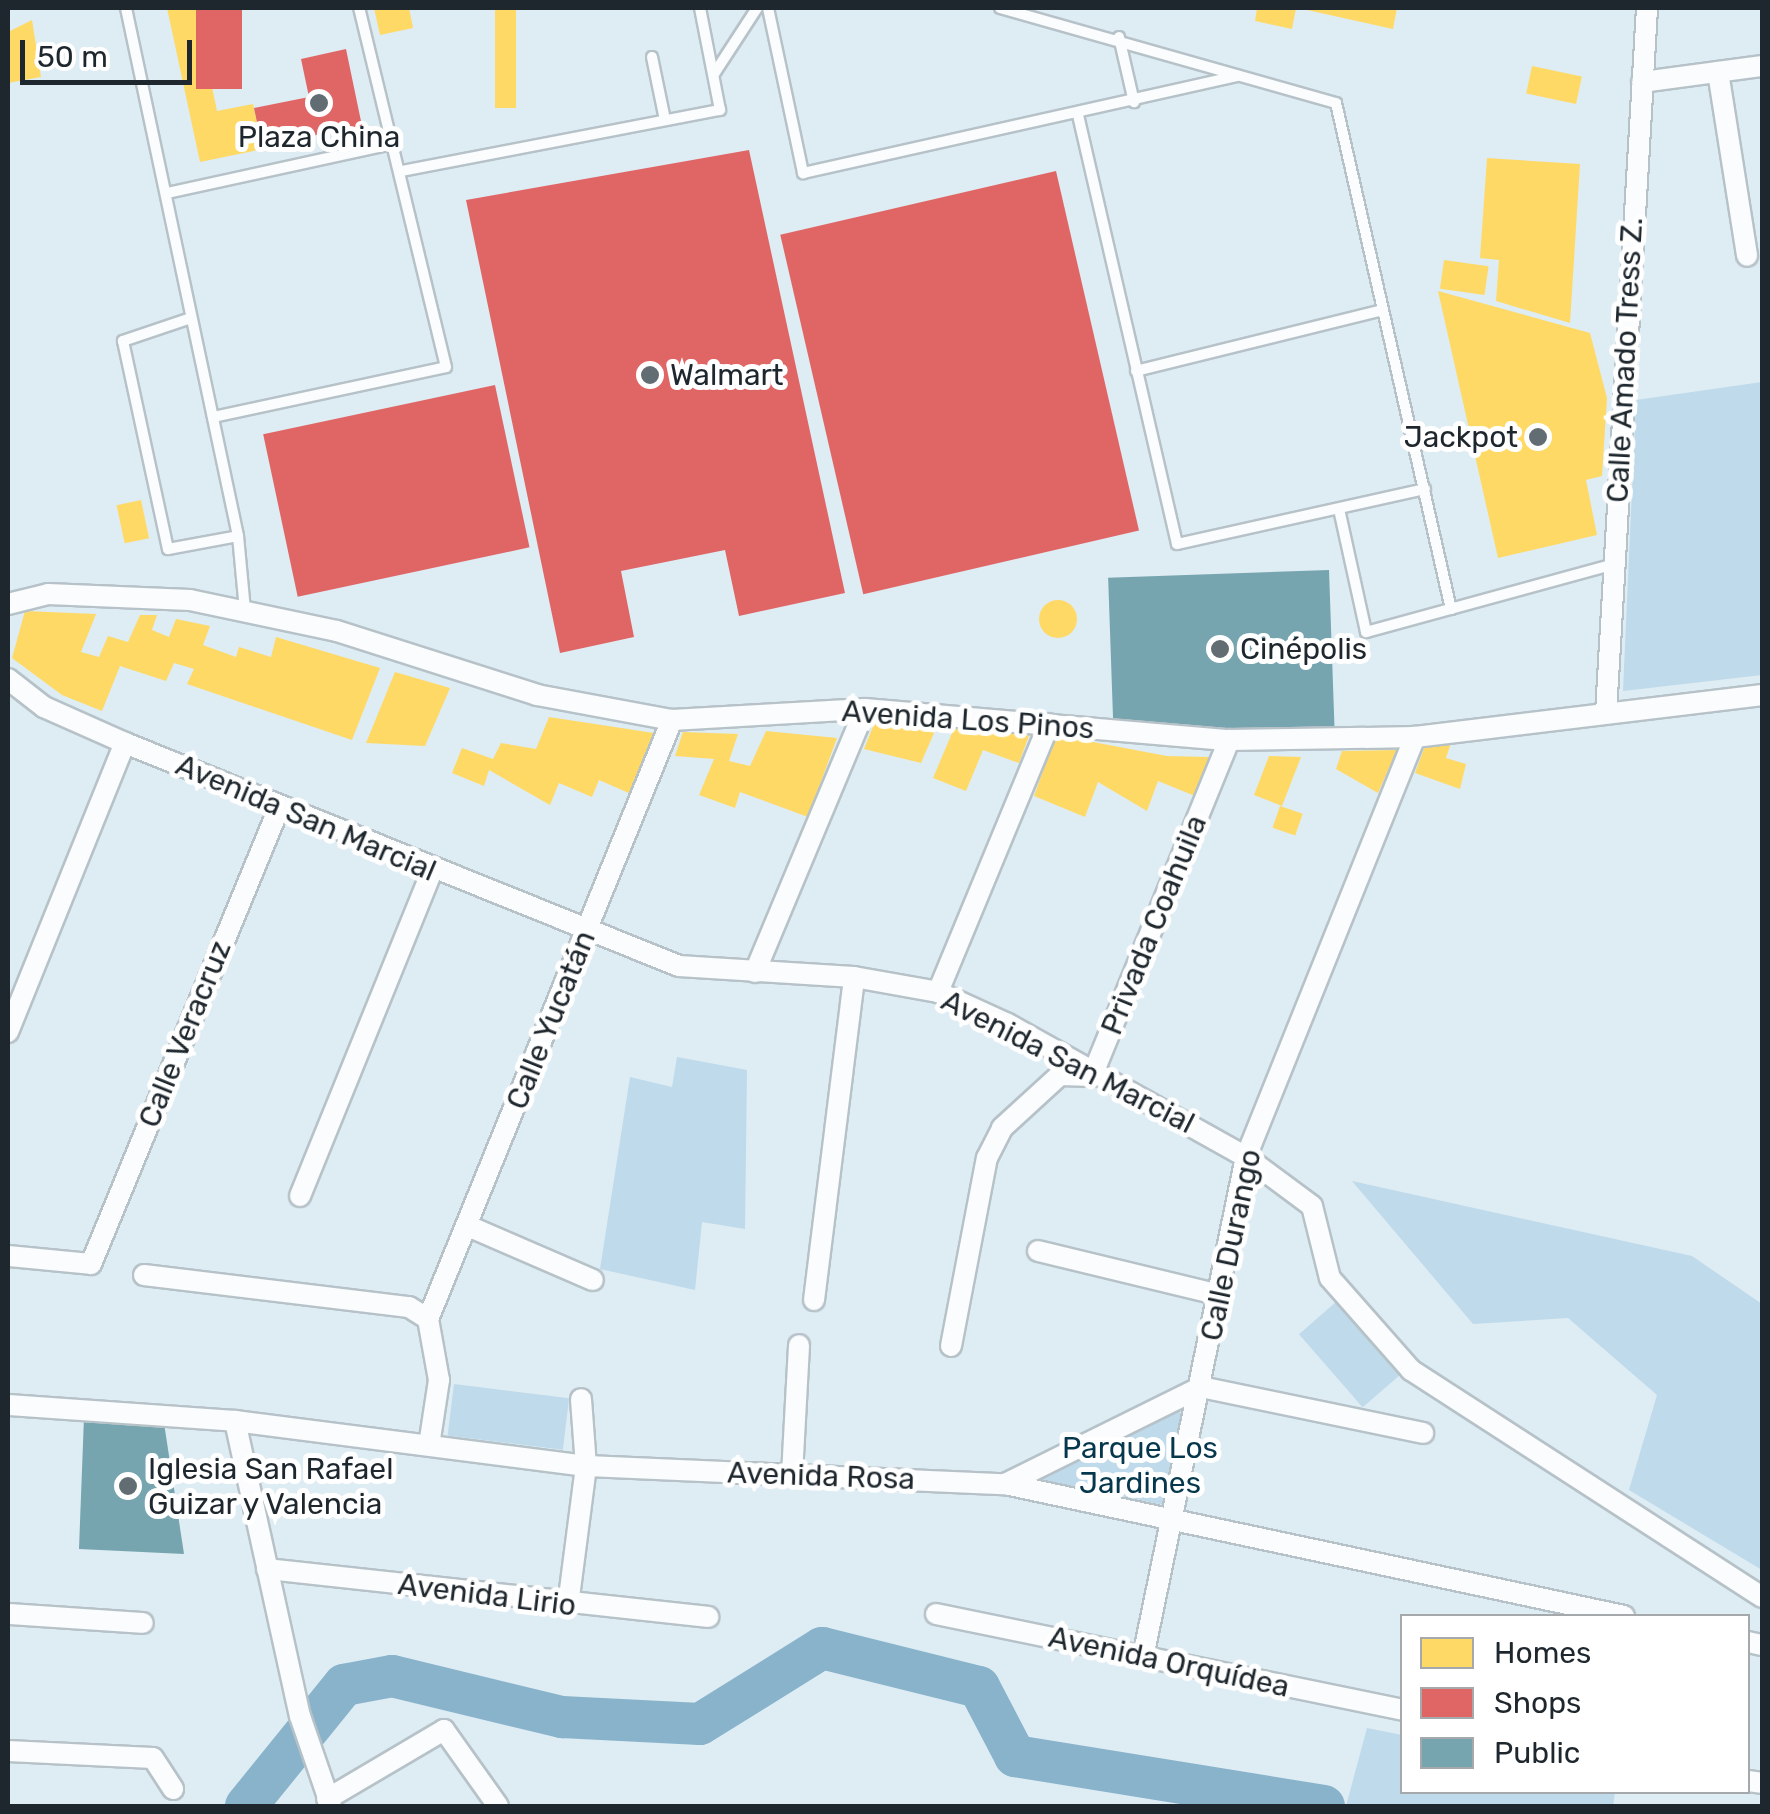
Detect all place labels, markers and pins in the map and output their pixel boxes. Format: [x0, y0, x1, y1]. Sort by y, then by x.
marker: Plaza China [308, 92, 330, 114]
place label: Plaza China [238, 119, 400, 155]
place label: Walmart [670, 357, 784, 393]
marker: Walmart [639, 364, 661, 386]
place label: Jackpot [1404, 419, 1518, 455]
marker: Jackpot [1527, 426, 1549, 448]
place label: Cinépolis [1240, 631, 1367, 667]
marker: Cinépolis [1209, 638, 1231, 660]
place label: Iglesia San Rafael Guizar y Valencia [148, 1451, 393, 1522]
marker: Iglesia San Rafael Guizar y Valencia [117, 1475, 139, 1497]

